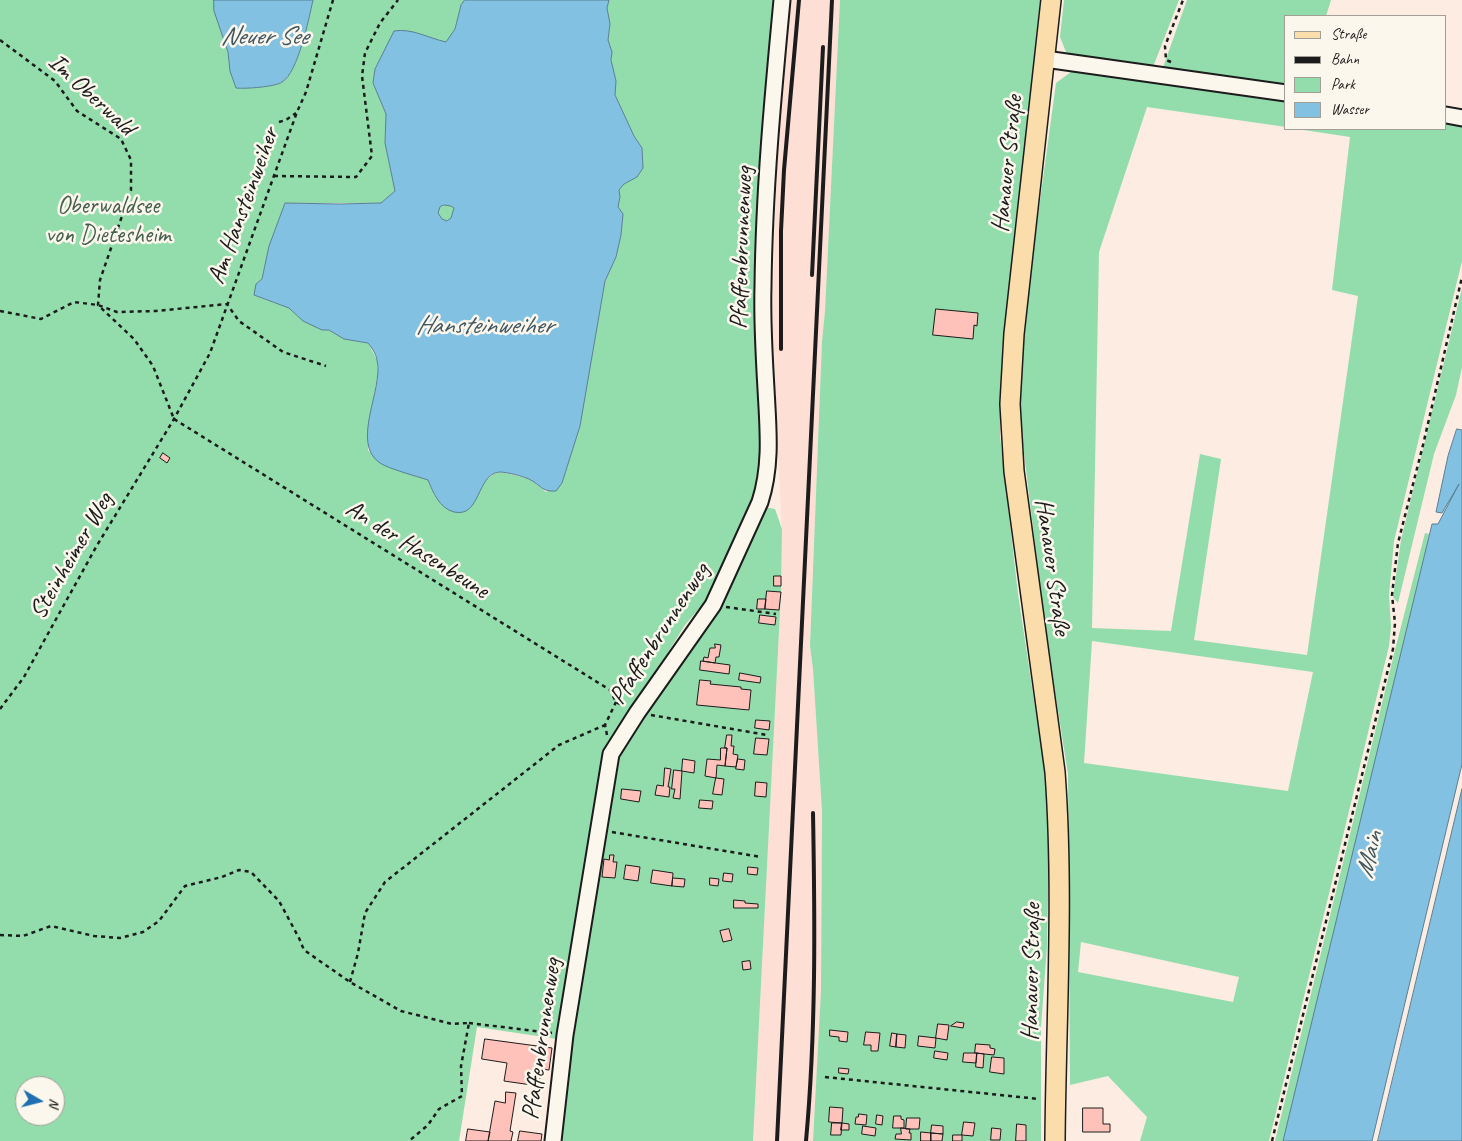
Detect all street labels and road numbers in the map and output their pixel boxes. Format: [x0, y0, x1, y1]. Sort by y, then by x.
street label: Im Oberwald [41, 47, 141, 143]
street label: Hanauer Straße [986, 94, 1030, 234]
street label: Am Hansteinweiher [202, 124, 286, 288]
street label: Pfaffenbrunnenweg [724, 166, 760, 330]
street label: Steinheimer Weg [24, 487, 120, 625]
street label: An der Hasenbeune [340, 494, 494, 606]
street label: Hanauer Straße [1028, 497, 1076, 637]
street label: Pfaffenbrunnenweg [603, 558, 717, 710]
street label: Hanauer Straße [1016, 903, 1048, 1041]
street label: Pfaffenbrunnenweg [516, 956, 568, 1122]

